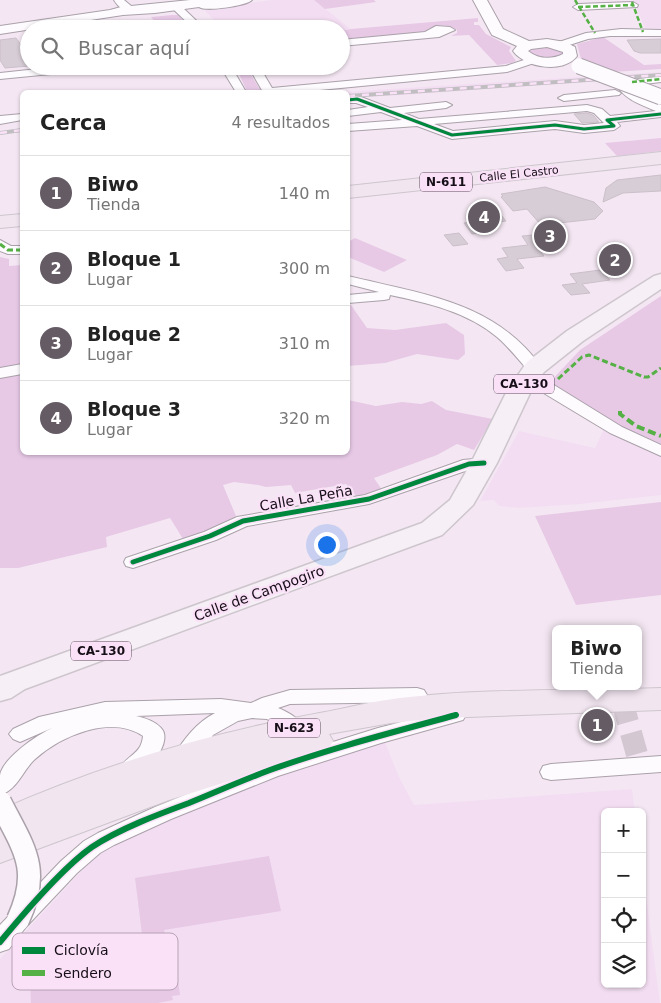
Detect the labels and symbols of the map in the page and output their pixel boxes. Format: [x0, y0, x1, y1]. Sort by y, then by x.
street label: Calle El Castro [479, 163, 560, 185]
road number: N-611 [420, 172, 472, 192]
pin: 4 [468, 198, 500, 236]
pin: 3 [534, 217, 566, 255]
pin: 2 [599, 241, 631, 279]
road number: CA-130 [494, 374, 554, 394]
street label: Calle La Peña [258, 482, 354, 514]
your location [314, 532, 340, 558]
street label: Calle de Campogiro [192, 562, 326, 624]
road number: CA-130 [71, 641, 131, 660]
pin: 1 [581, 706, 613, 744]
road number: N-623 [268, 718, 320, 738]
legend [12, 933, 178, 990]
text: Ciclovía [54, 942, 109, 958]
text: Sendero [54, 965, 112, 981]

